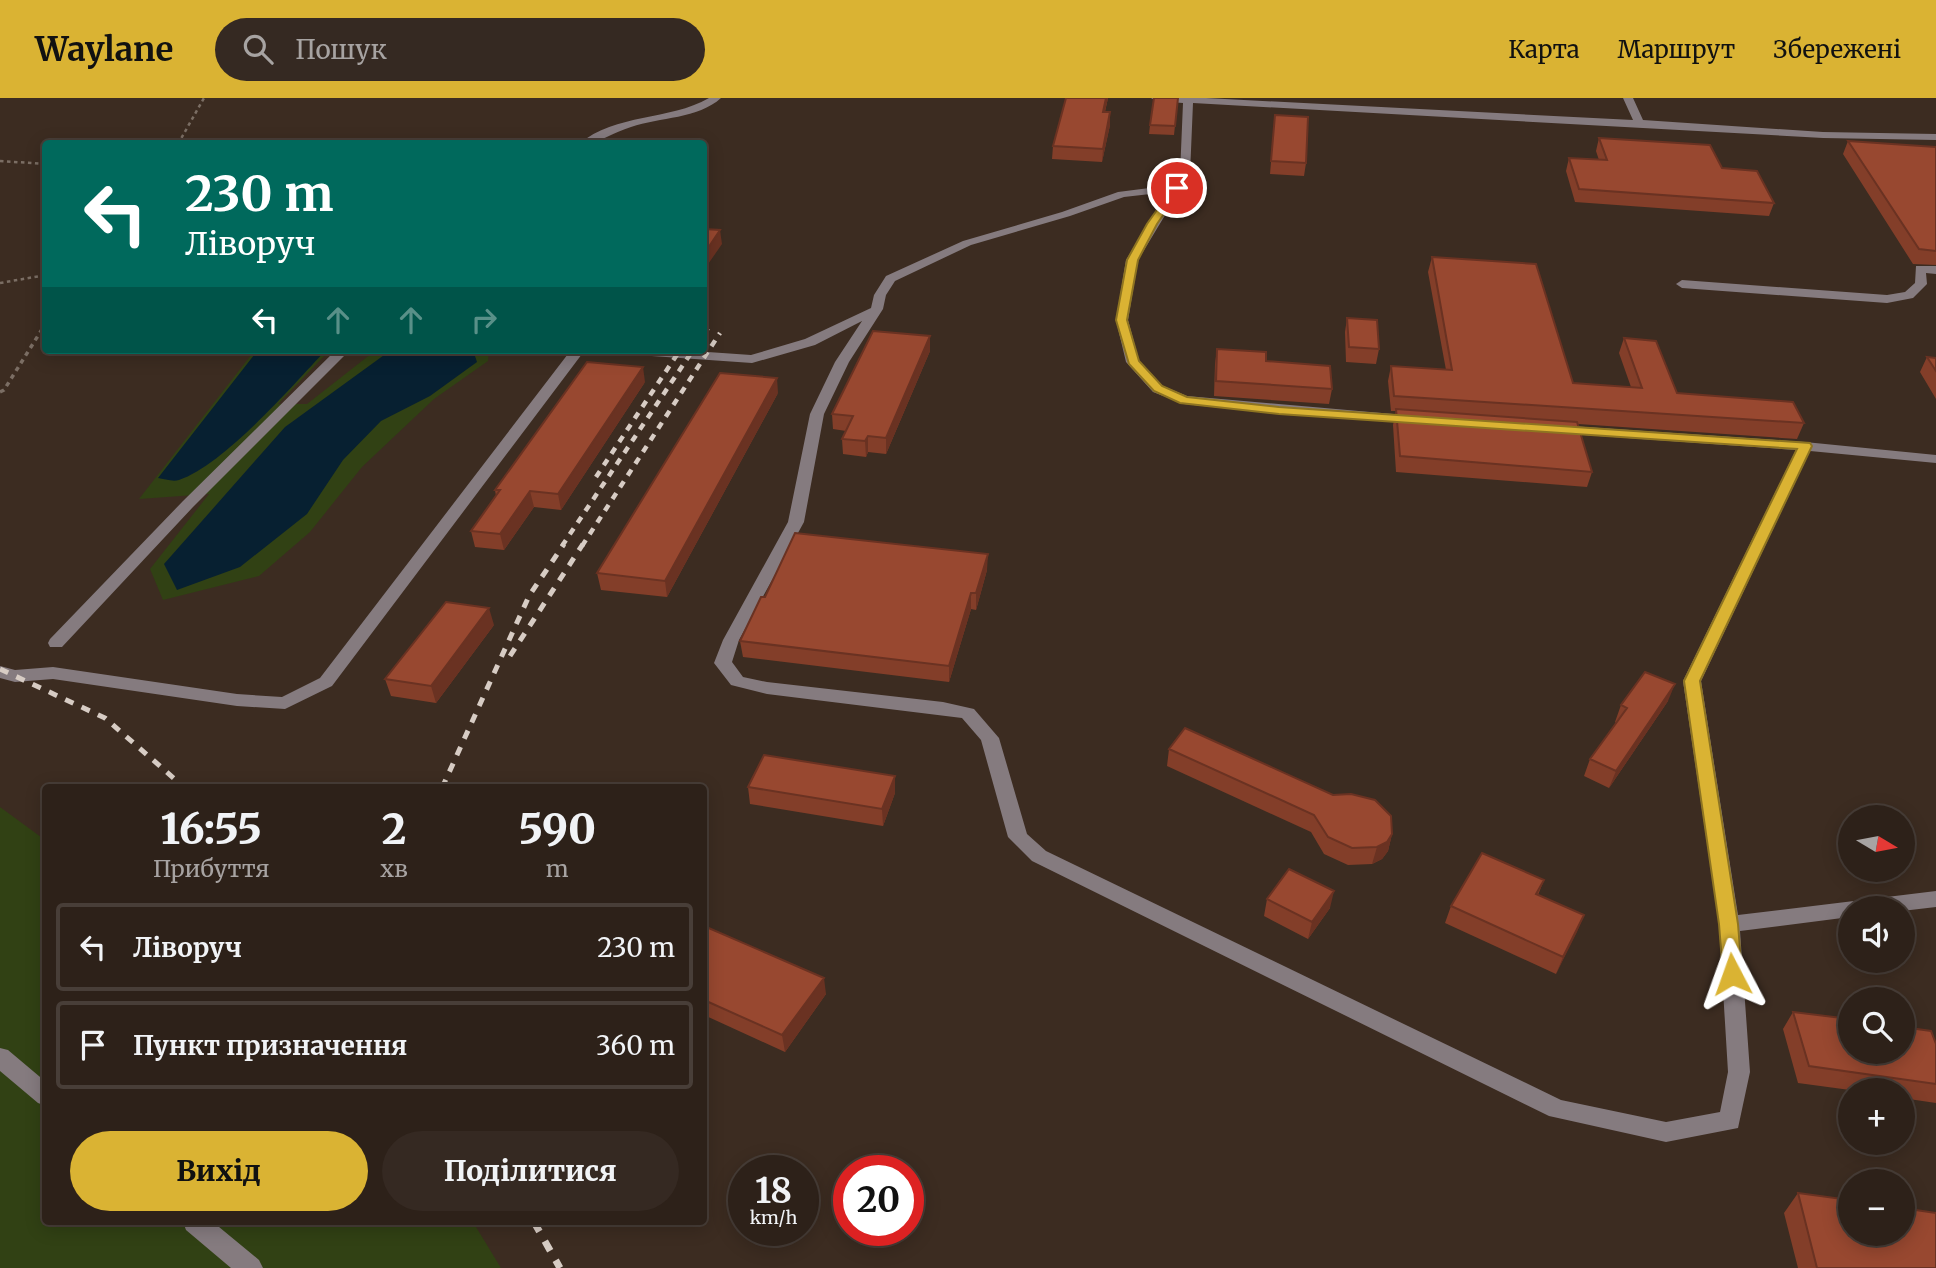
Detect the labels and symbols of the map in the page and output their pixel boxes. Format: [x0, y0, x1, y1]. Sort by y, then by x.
pin [1147, 158, 1207, 218]
north arrow [1838, 805, 1914, 882]
position arrow [1695, 937, 1769, 1011]
speed limit sign: 20 [833, 1155, 924, 1246]

